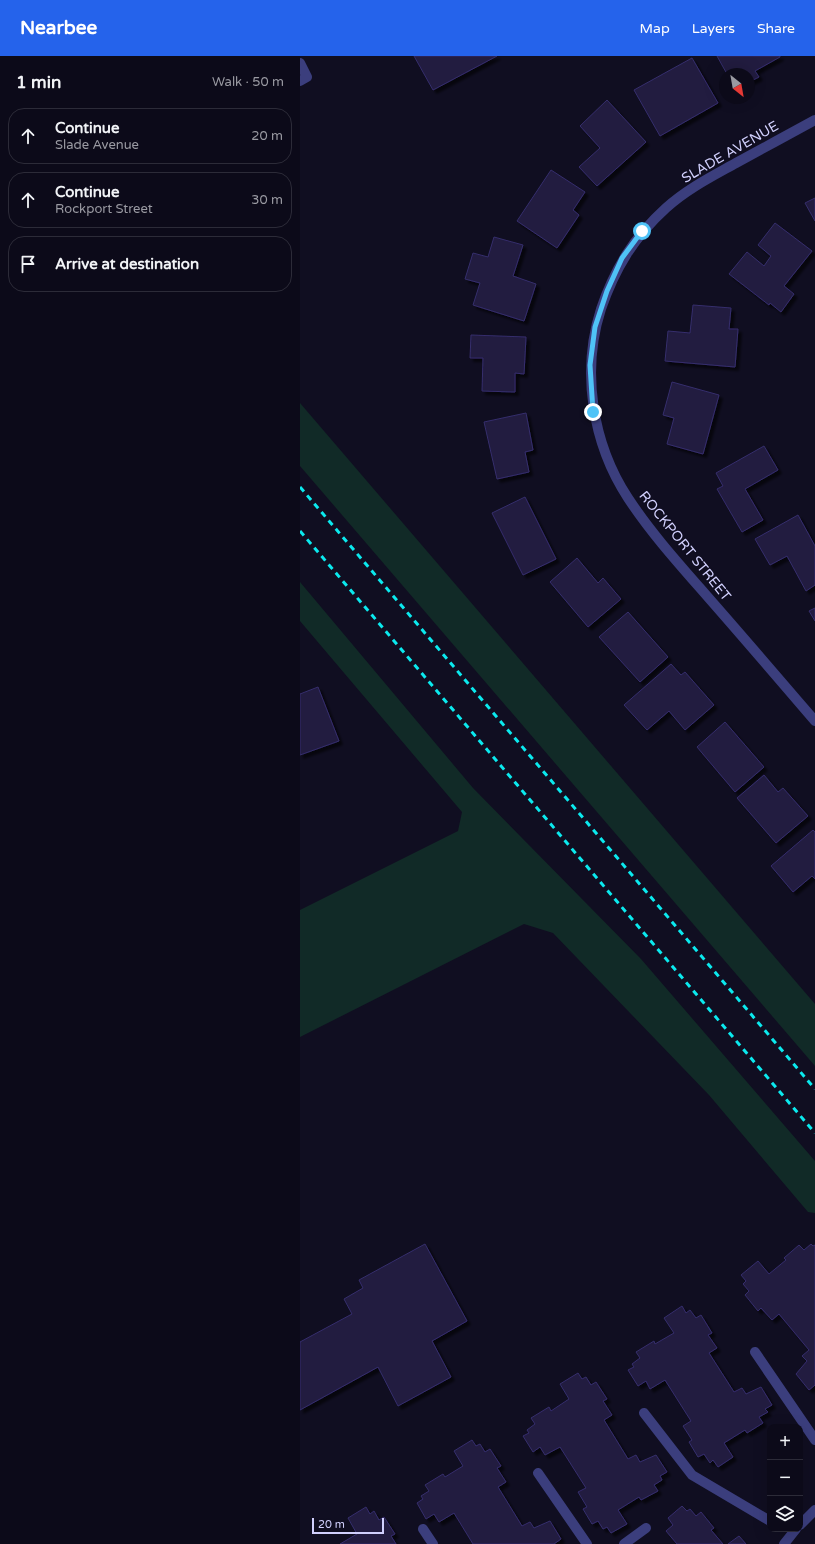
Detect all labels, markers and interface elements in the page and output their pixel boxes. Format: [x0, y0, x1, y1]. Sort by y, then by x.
text: Nearbee [20, 17, 97, 39]
text: Map [640, 20, 670, 37]
text: Layers [692, 20, 735, 37]
text: Share [757, 20, 795, 37]
north arrow [719, 68, 755, 104]
text: 1 min [16, 72, 61, 93]
text: Walk · 50 m [212, 74, 284, 90]
street label: SLADE AVENUE [678, 117, 782, 187]
text: Continue [55, 119, 119, 137]
icon: ahead [17, 125, 39, 147]
text: 20 m [251, 128, 283, 144]
text: Slade Avenue [55, 137, 139, 153]
text: Continue [55, 183, 119, 201]
icon: ahead [17, 189, 39, 211]
text: 30 m [251, 192, 283, 208]
text: Rockport Street [55, 201, 153, 217]
route start [633, 222, 651, 240]
icon: arrive [17, 253, 39, 275]
text: Arrive at destination [55, 255, 199, 273]
route end [584, 403, 602, 421]
street label: ROCKPORT STREET [635, 488, 735, 605]
map controls [767, 1424, 803, 1532]
button: + [767, 1424, 803, 1460]
button: − [767, 1460, 803, 1496]
button: layers [767, 1496, 803, 1532]
scale bar [312, 1516, 384, 1535]
text: 20 m [318, 1518, 345, 1531]

